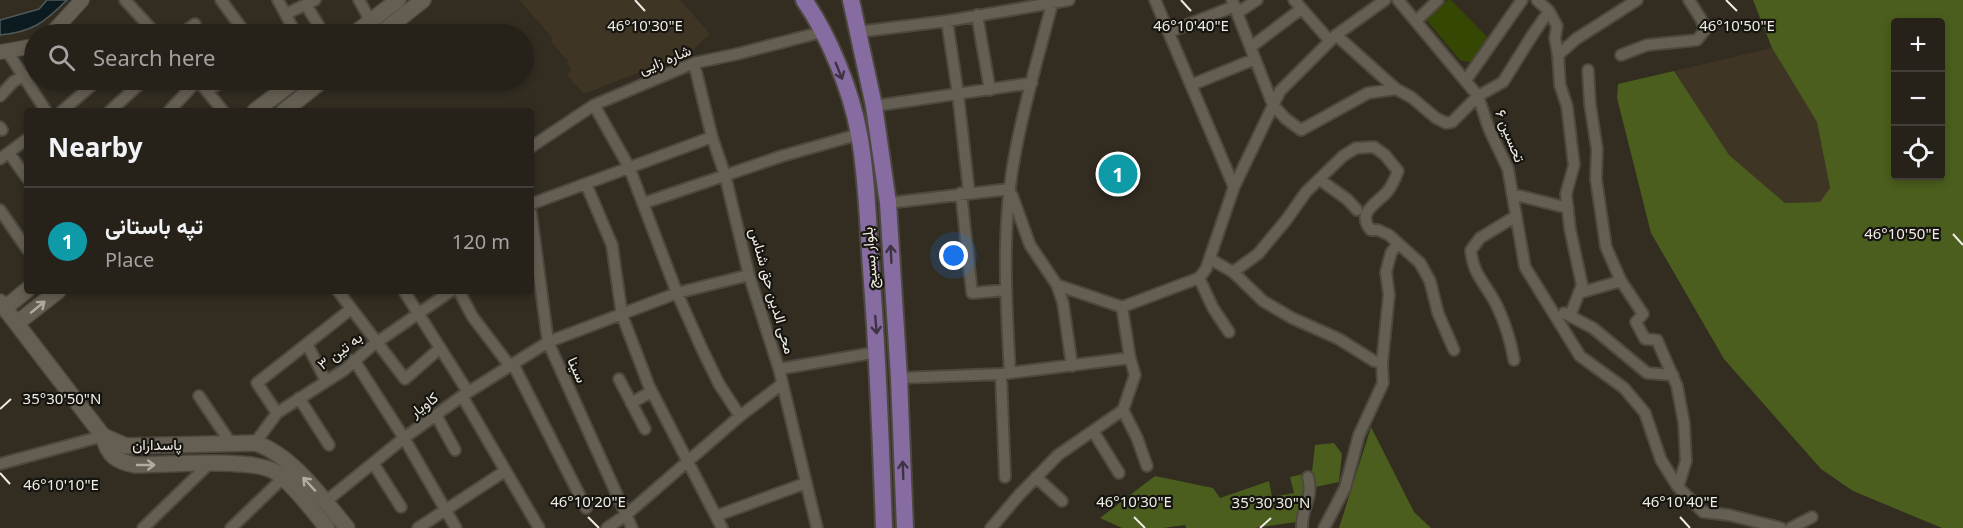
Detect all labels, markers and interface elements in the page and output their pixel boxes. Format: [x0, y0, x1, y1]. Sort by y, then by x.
text: 46°10'30"E [607, 15, 683, 35]
text: 46°10'40"E [1153, 15, 1229, 35]
text: 46°10'50"E [1699, 15, 1775, 35]
map controls [1891, 18, 1945, 180]
button: + [1891, 18, 1945, 72]
search box [24, 24, 534, 90]
street label: شاره زایی [636, 40, 694, 80]
icon: search [45, 41, 78, 74]
text: Search here [93, 42, 215, 72]
one-way arrow [835, 61, 846, 80]
button: − [1891, 72, 1945, 126]
street label: تحسین ۶ [1490, 106, 1531, 166]
button: locate [1891, 126, 1945, 180]
text: Nearby [48, 129, 143, 165]
pin: 1 [1098, 152, 1138, 196]
text: تپه باستانی [105, 210, 203, 240]
text: 46°10'50"E [1864, 223, 1940, 243]
street label: محی الدین حق شناس [744, 225, 801, 356]
street label: بلوار بسیج [856, 226, 884, 290]
text: 1 [62, 228, 73, 255]
text: 120 m [452, 228, 510, 255]
your location [939, 241, 968, 270]
one-way arrow [886, 244, 897, 264]
text: Place [105, 246, 154, 273]
one-way arrow [29, 301, 45, 314]
one-way arrow [870, 315, 881, 335]
street label: به تین ۳ [313, 327, 366, 374]
street label: سینا [563, 354, 592, 386]
street label: کاویار [404, 387, 442, 422]
text: 35°30'50"N [23, 388, 101, 408]
street label: پاسداران [132, 434, 182, 455]
one-way arrow [135, 459, 155, 471]
one-way arrow [897, 460, 908, 480]
text: 46°10'10"E [23, 474, 99, 494]
one-way arrow [302, 477, 316, 492]
text: 46°10'20"E [550, 491, 626, 511]
text: 46°10'30"E [1096, 491, 1172, 511]
text: 46°10'40"E [1642, 491, 1718, 511]
text: 35°30'30"N [1232, 492, 1310, 512]

